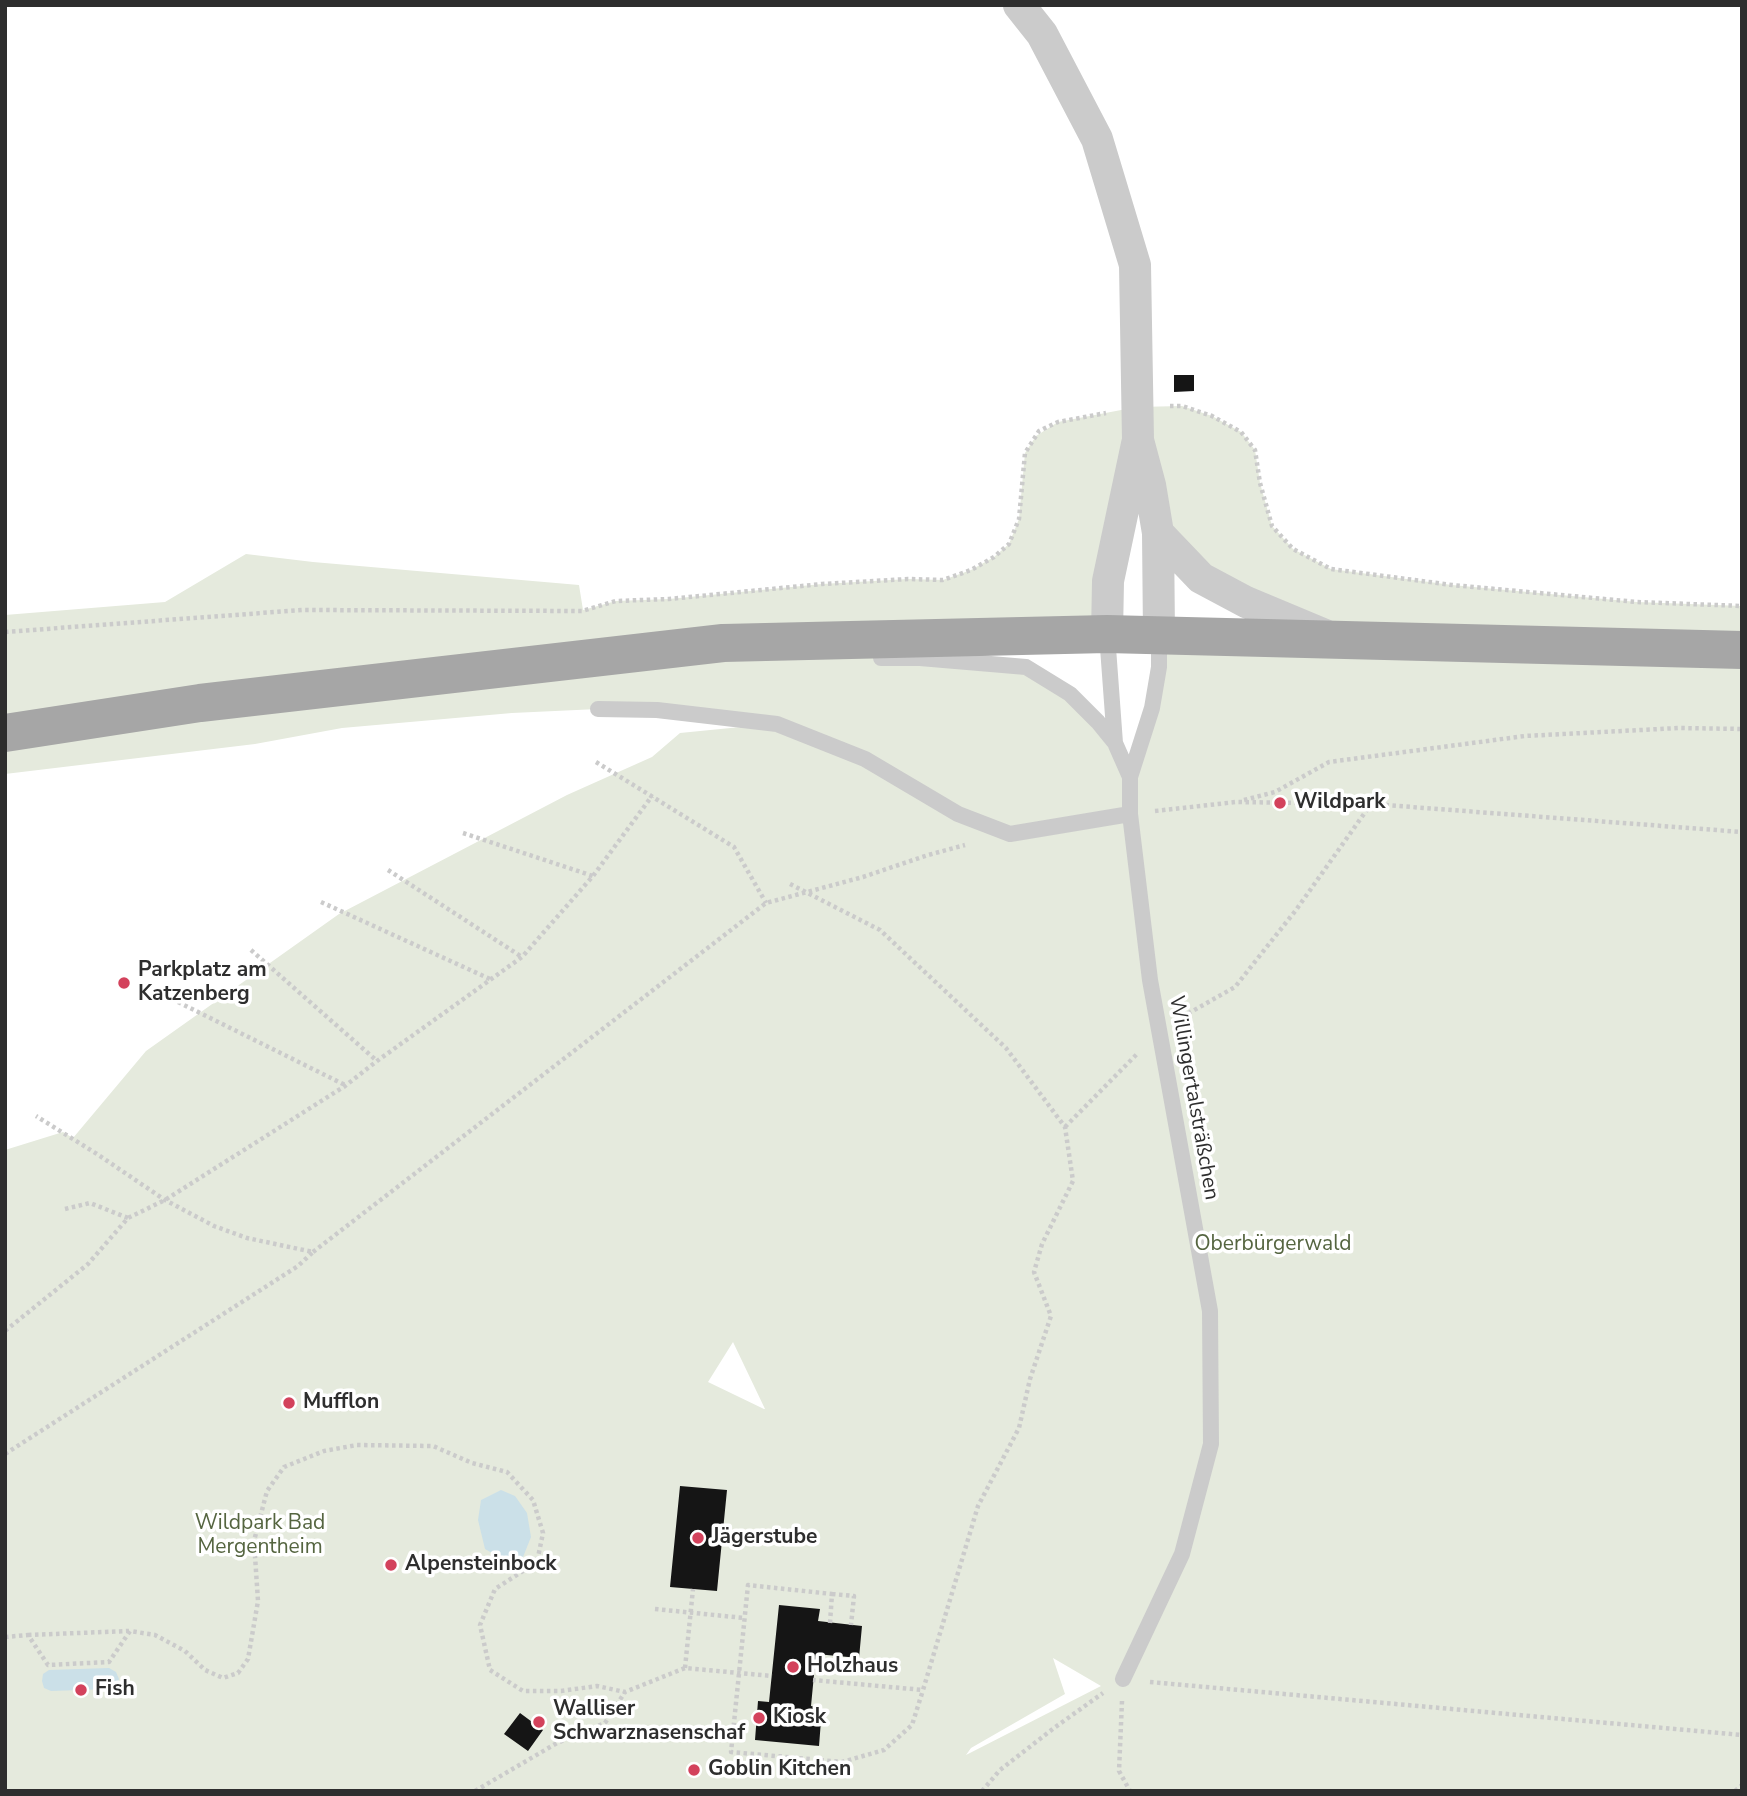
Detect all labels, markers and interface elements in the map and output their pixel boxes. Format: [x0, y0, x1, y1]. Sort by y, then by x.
place label: Wildpark [1294, 790, 1385, 816]
marker: Wildpark [1272, 795, 1288, 811]
place label: Parkplatz am Katzenberg [138, 958, 267, 1008]
marker: Parkplatz am Katzenberg [116, 975, 132, 991]
street label: Willingertalsträßchen [1163, 994, 1223, 1202]
park label: Oberbürgerwald [1194, 1232, 1352, 1258]
place label: Mufflon [303, 1390, 379, 1416]
marker: Mufflon [281, 1395, 297, 1411]
park label: Wildpark Bad Mergentheim [195, 1511, 325, 1561]
place label: Jägerstube [712, 1525, 817, 1551]
marker: Jägerstube [690, 1530, 706, 1546]
place label: Alpensteinbock [405, 1552, 557, 1578]
marker: Alpensteinbock [383, 1557, 399, 1573]
place label: Holzhaus [807, 1654, 898, 1680]
marker: Holzhaus [785, 1659, 801, 1675]
place label: Fish [95, 1677, 135, 1703]
marker: Fish [73, 1682, 89, 1698]
place label: Walliser Schwarznasenschaf [553, 1697, 745, 1747]
place label: Kiosk [773, 1705, 826, 1731]
marker: Kiosk [751, 1710, 767, 1726]
marker: Walliser Schwarznasenschaf [531, 1714, 547, 1730]
place label: Goblin Kitchen [708, 1757, 851, 1783]
marker: Goblin Kitchen [686, 1762, 702, 1778]

